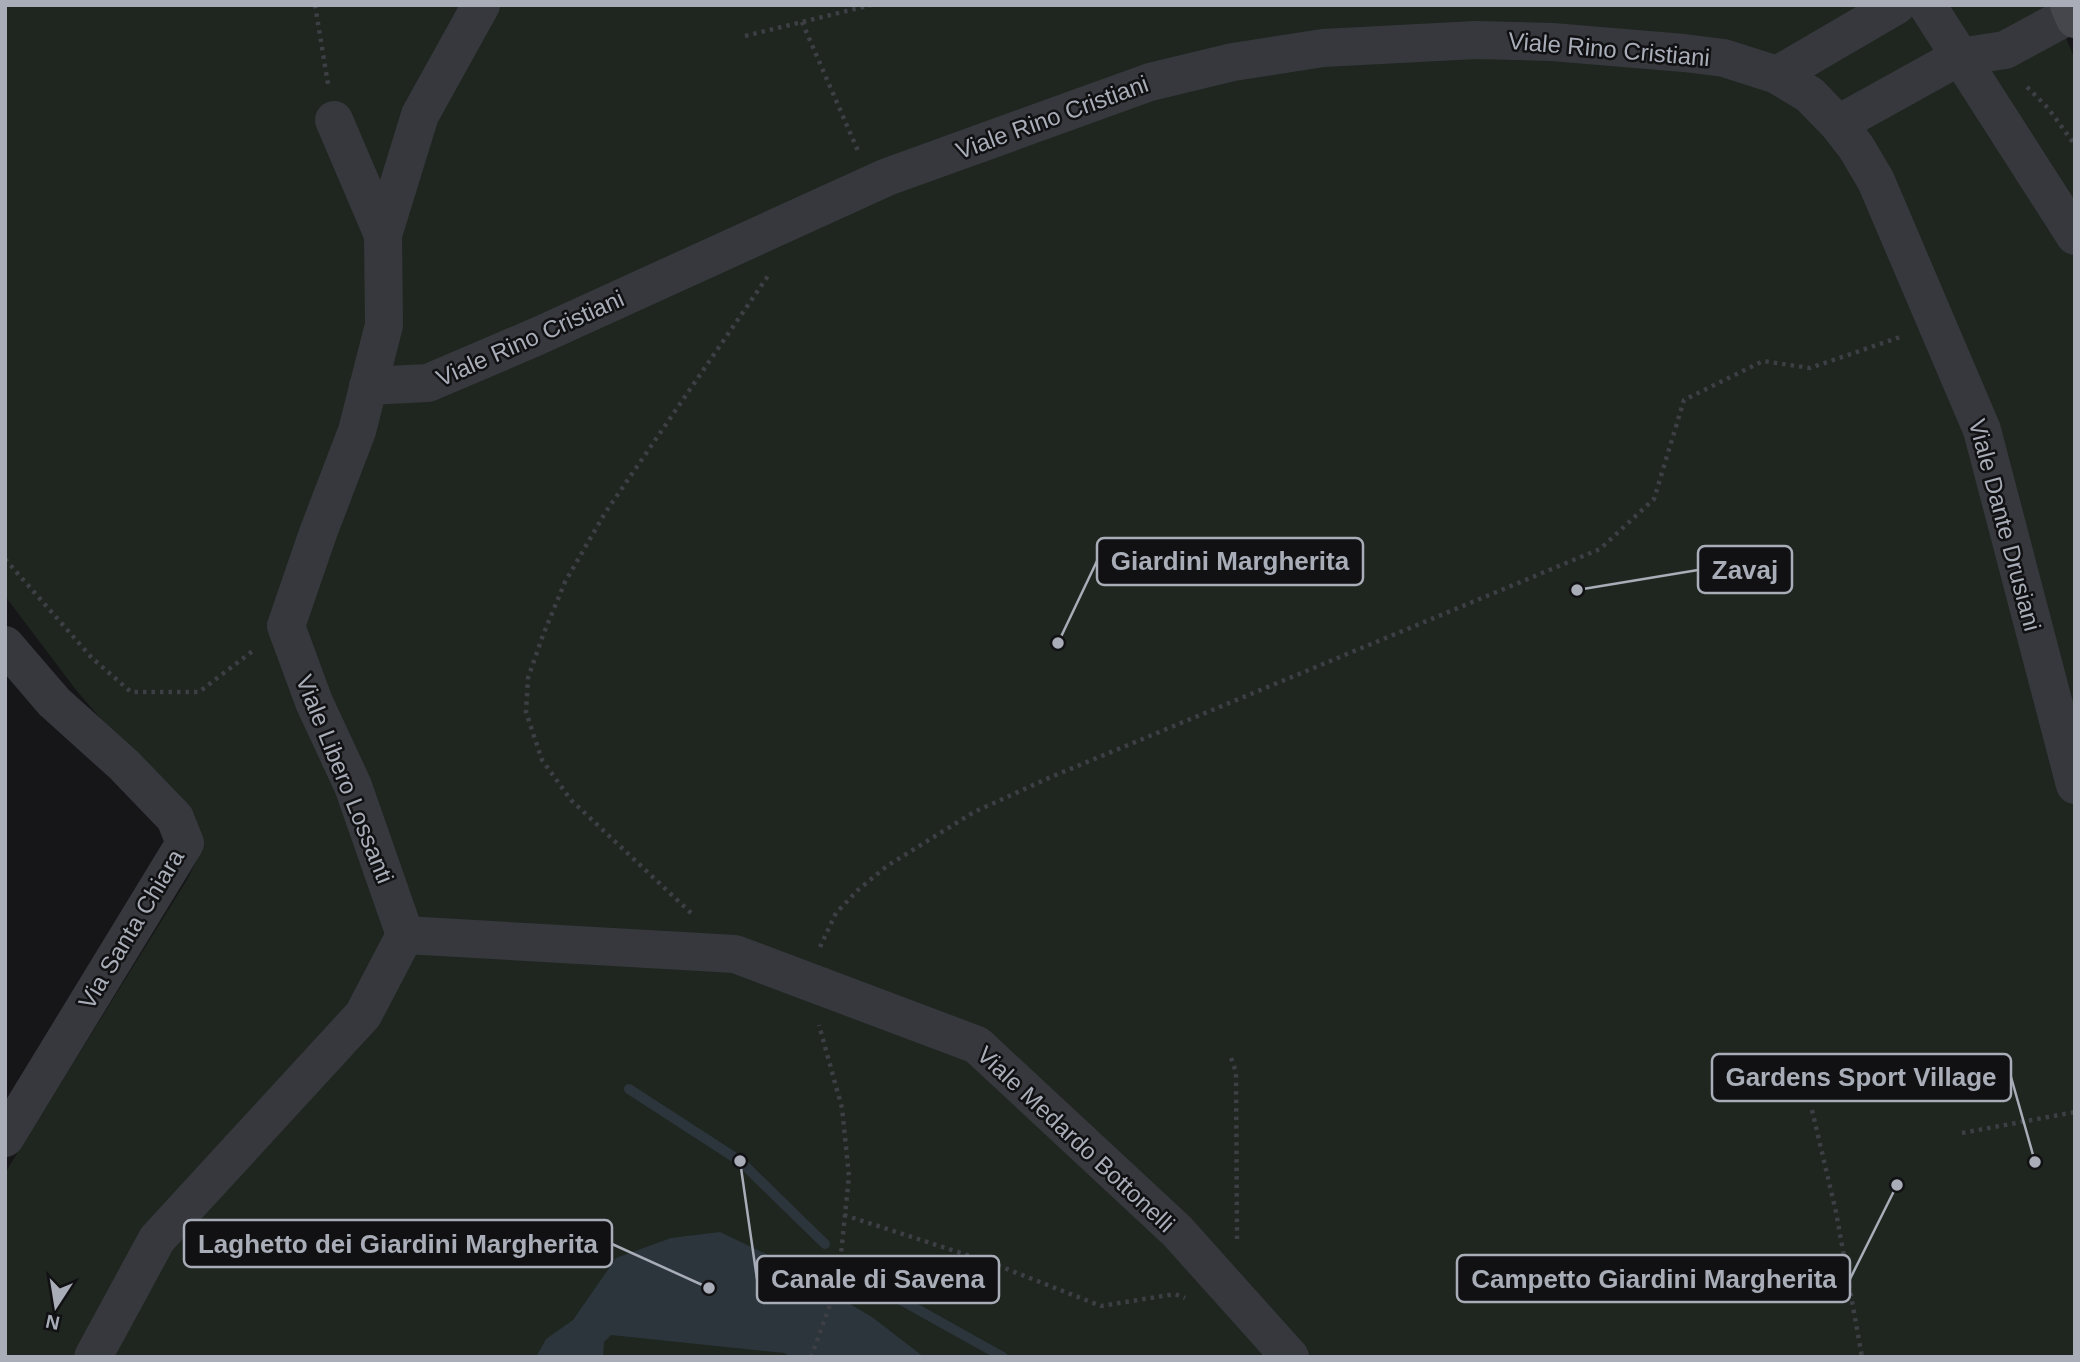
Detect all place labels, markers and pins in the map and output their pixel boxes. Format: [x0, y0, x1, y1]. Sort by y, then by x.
callout: Giardini Margherita [1097, 538, 1363, 585]
callout: Zavaj [1698, 546, 1792, 593]
callout: Gardens Sport Village [1712, 1054, 2011, 1101]
callout: Laghetto dei Giardini Margherita [184, 1220, 612, 1267]
callout: Campetto Giardini Margherita [1457, 1255, 1850, 1302]
callout: Canale di Savena [757, 1256, 999, 1303]

